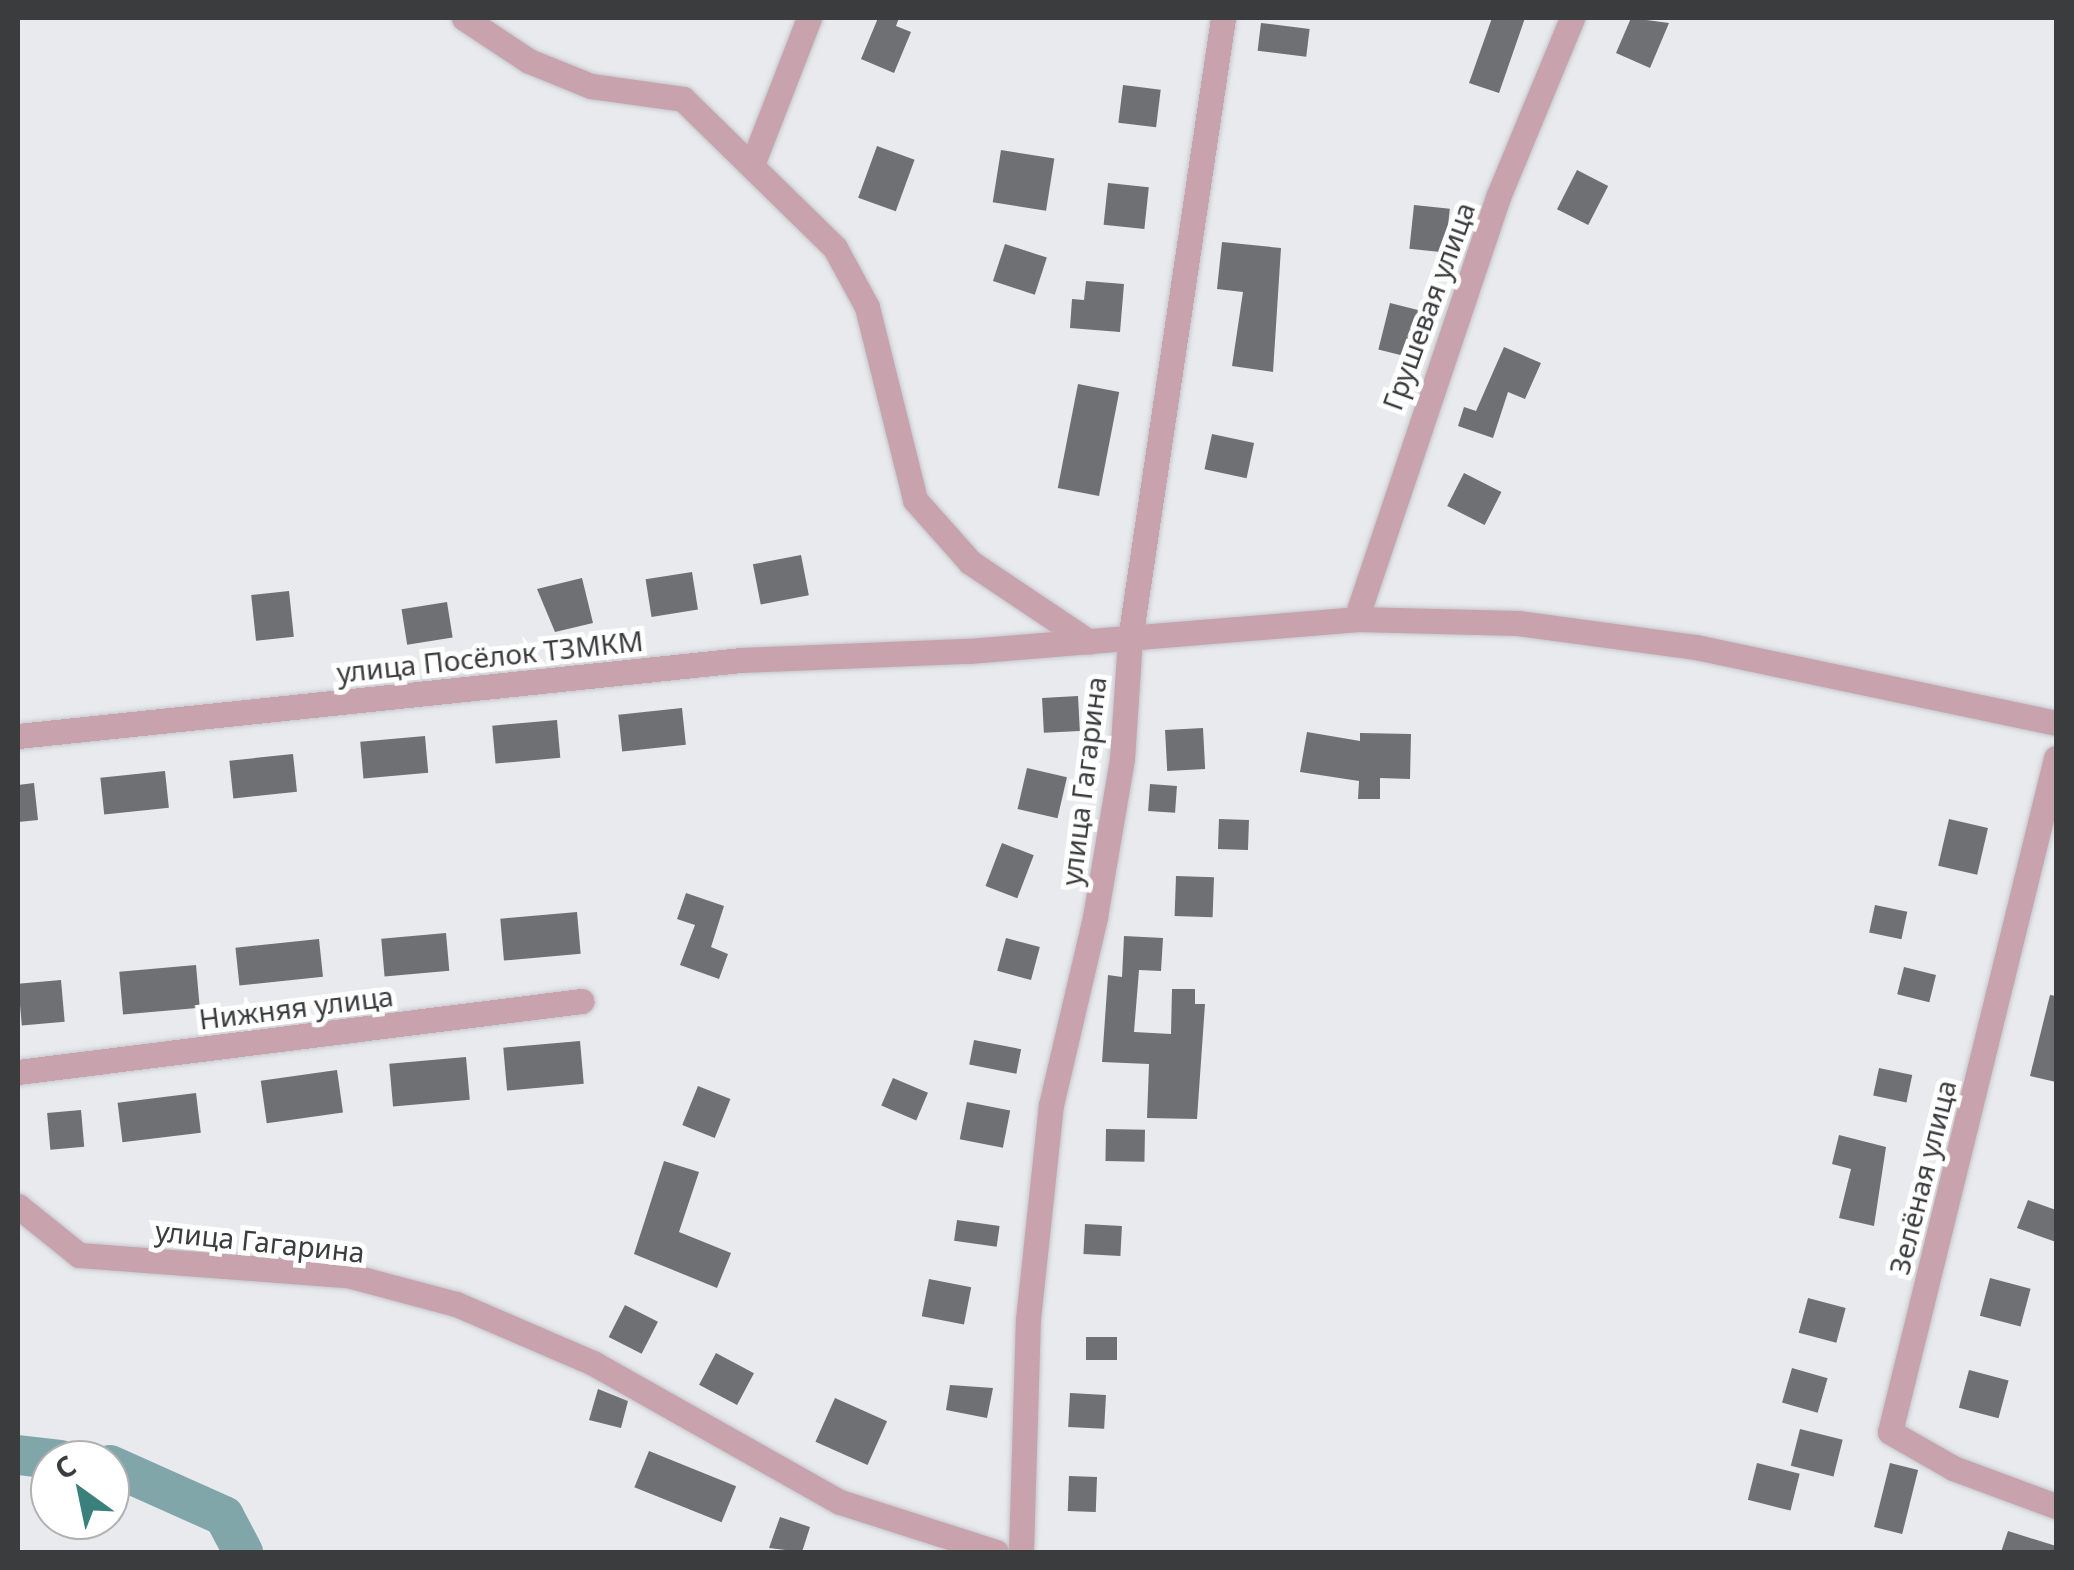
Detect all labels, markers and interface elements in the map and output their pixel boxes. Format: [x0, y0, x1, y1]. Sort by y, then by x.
street label: Грушевая улица [1375, 198, 1481, 414]
street label: улица Посёлок ТЗМКМ [335, 623, 645, 689]
street label: улица Гагарина [1054, 675, 1112, 887]
street label: Нижняя улица [197, 978, 395, 1036]
street label: Зелёная улица [1882, 1076, 1962, 1278]
street label: улица Гагарина [154, 1213, 366, 1269]
north arrow [30, 1440, 130, 1540]
text: С [47, 1446, 83, 1487]

